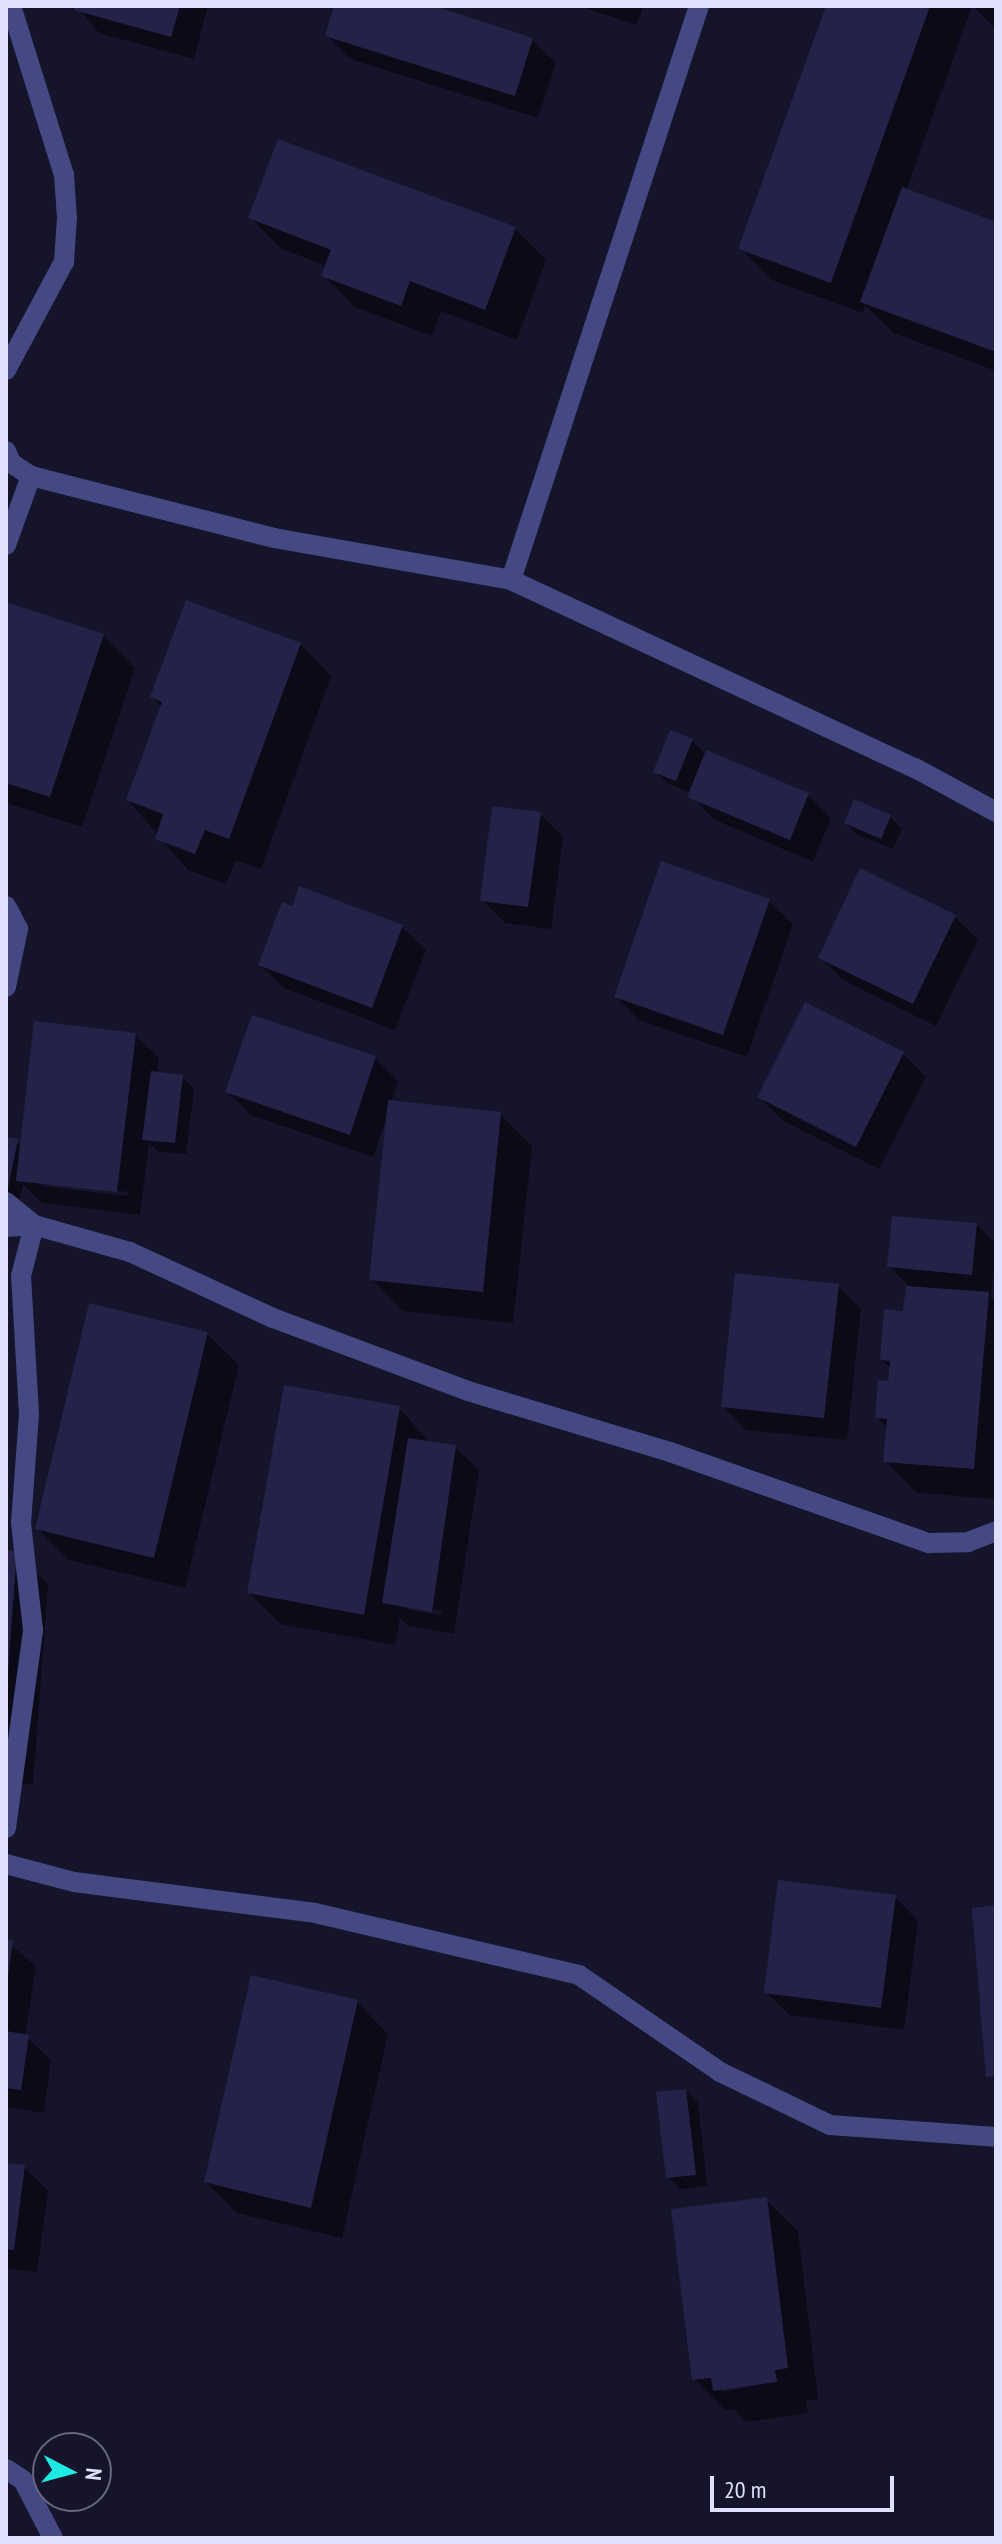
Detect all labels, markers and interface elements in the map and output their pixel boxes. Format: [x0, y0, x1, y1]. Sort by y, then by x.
north arrow [32, 2432, 112, 2512]
scale bar [714, 2460, 898, 2510]
text: N [79, 2467, 108, 2482]
text: 20 m [724, 2474, 766, 2505]

